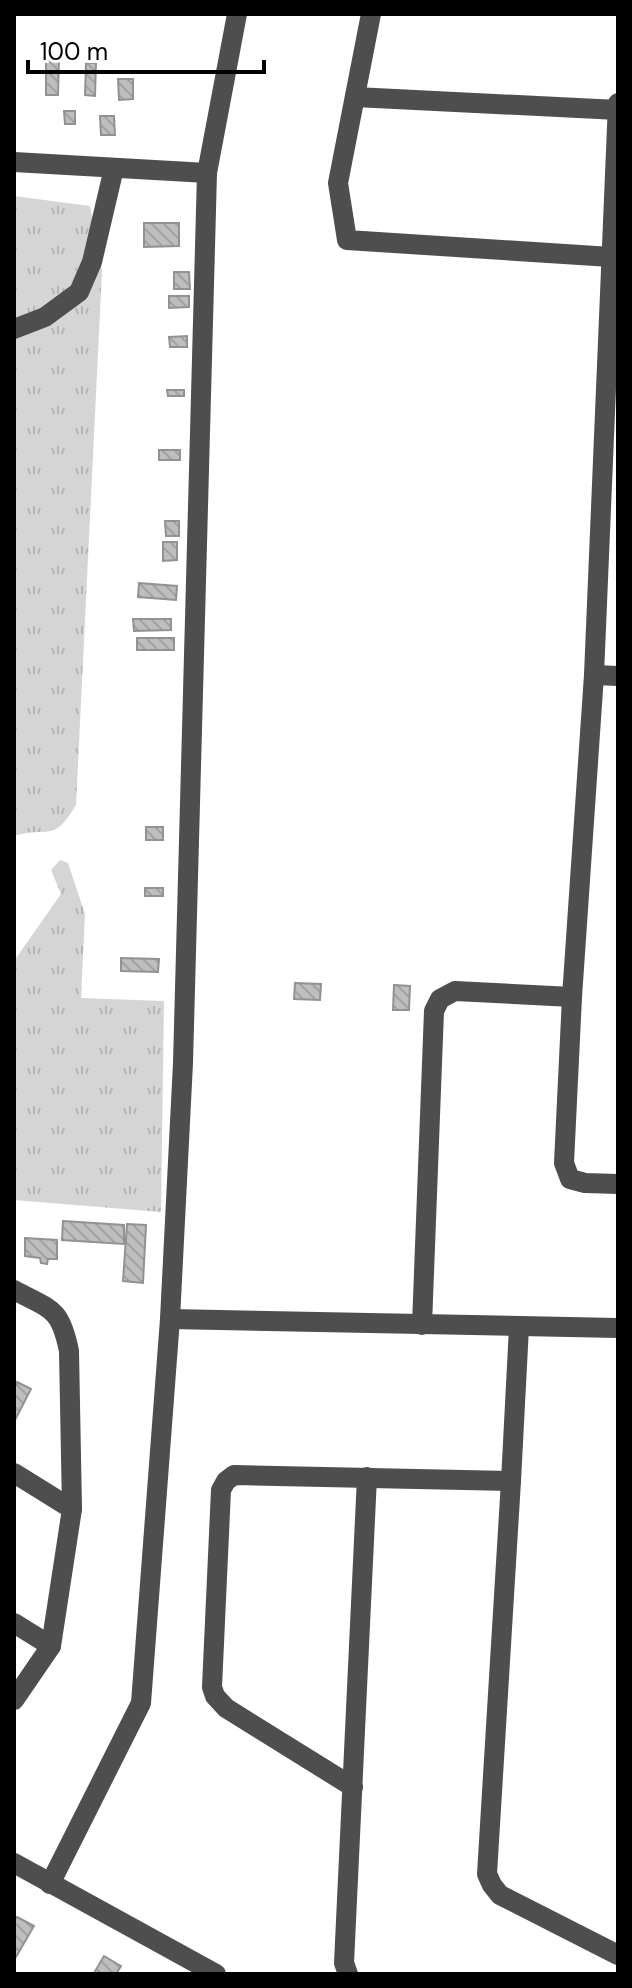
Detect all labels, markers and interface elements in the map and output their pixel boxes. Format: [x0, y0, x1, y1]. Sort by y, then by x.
scale bar [28, 24, 264, 74]
text: 100 m [40, 36, 108, 67]

